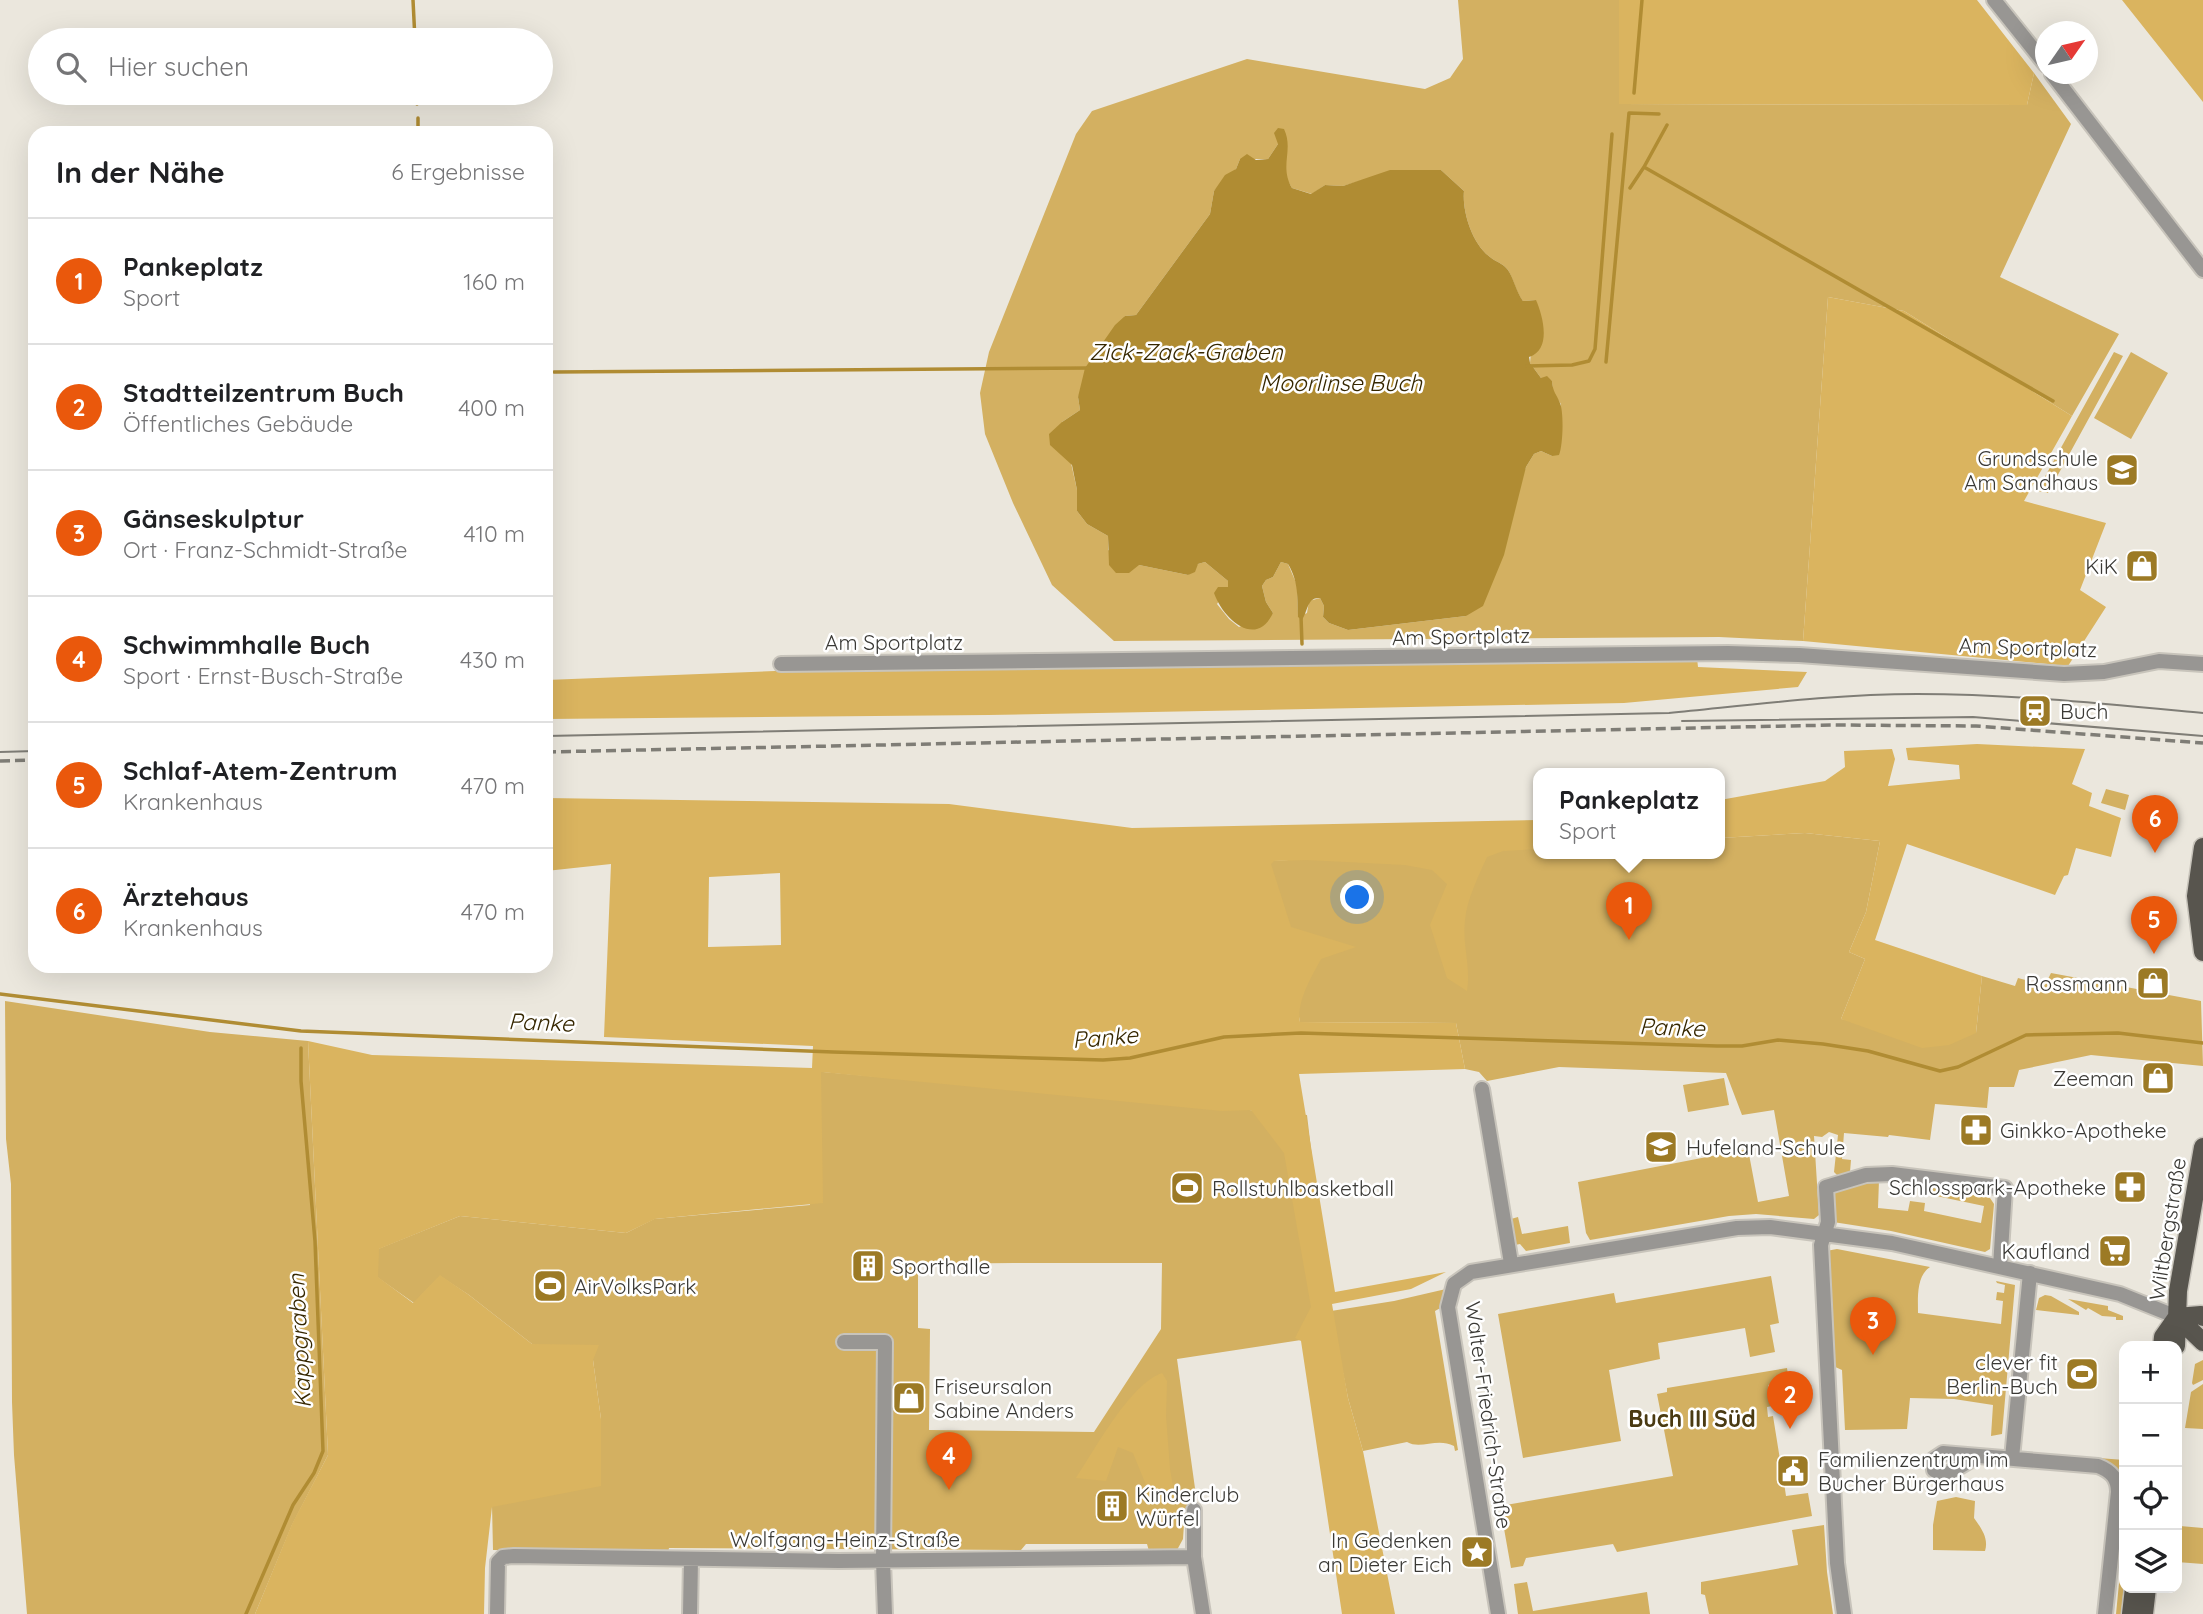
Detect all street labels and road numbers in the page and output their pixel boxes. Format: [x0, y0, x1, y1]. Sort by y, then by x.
street label: Am Sportplatz [1392, 622, 1530, 650]
street label: Am Sportplatz [825, 629, 963, 655]
street label: Am Sportplatz [1958, 632, 2098, 662]
street label: Wiltbergstraße [2143, 1156, 2191, 1302]
street label: Walter-Friedrich-Straße [1460, 1300, 1518, 1530]
street label: Wolfgang-Heinz-Straße [730, 1526, 960, 1552]

